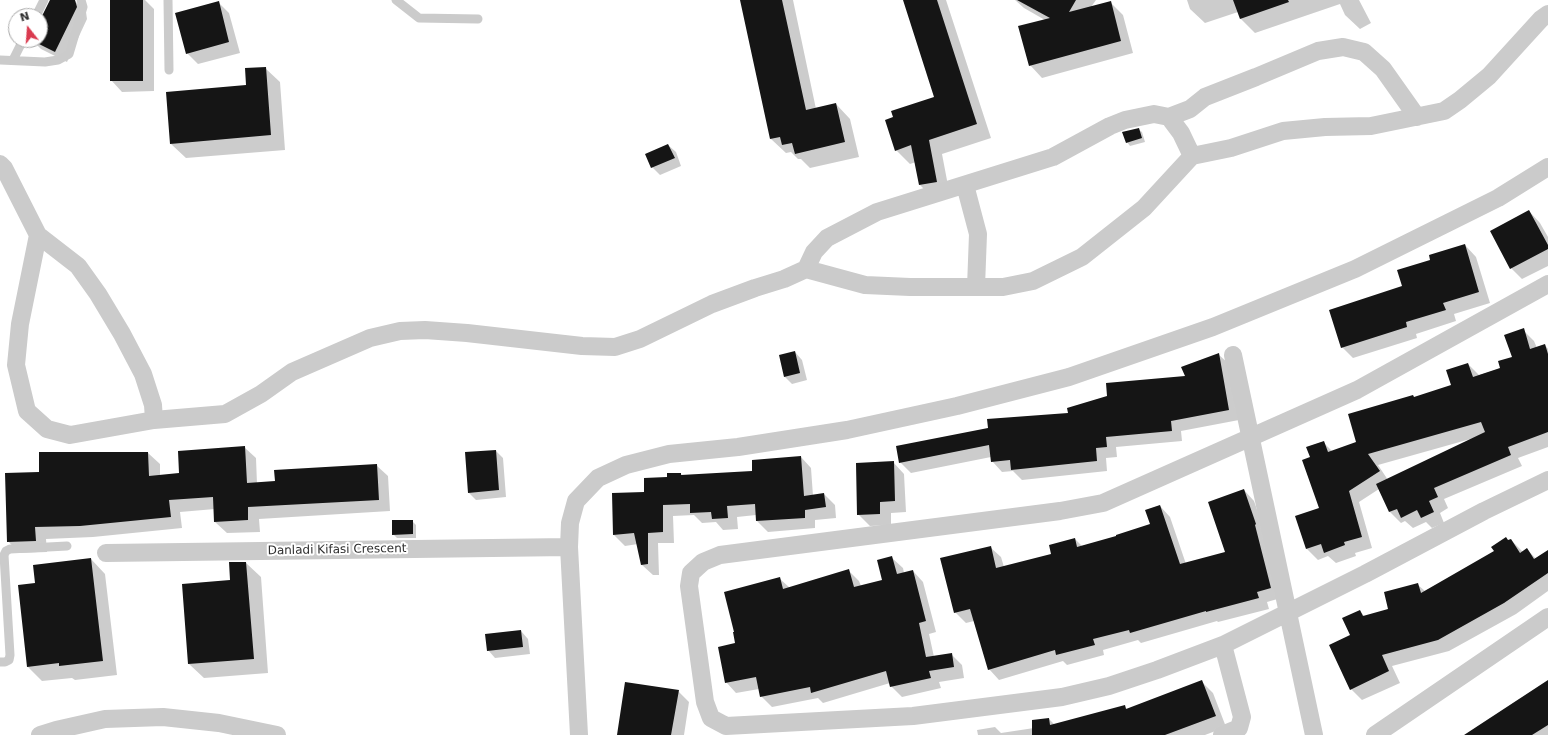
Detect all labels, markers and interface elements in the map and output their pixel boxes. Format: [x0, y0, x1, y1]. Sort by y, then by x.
north arrow [8, 8, 48, 48]
text: N [18, 9, 31, 25]
street label: Danladi Kifasi Crescent [267, 542, 407, 558]

